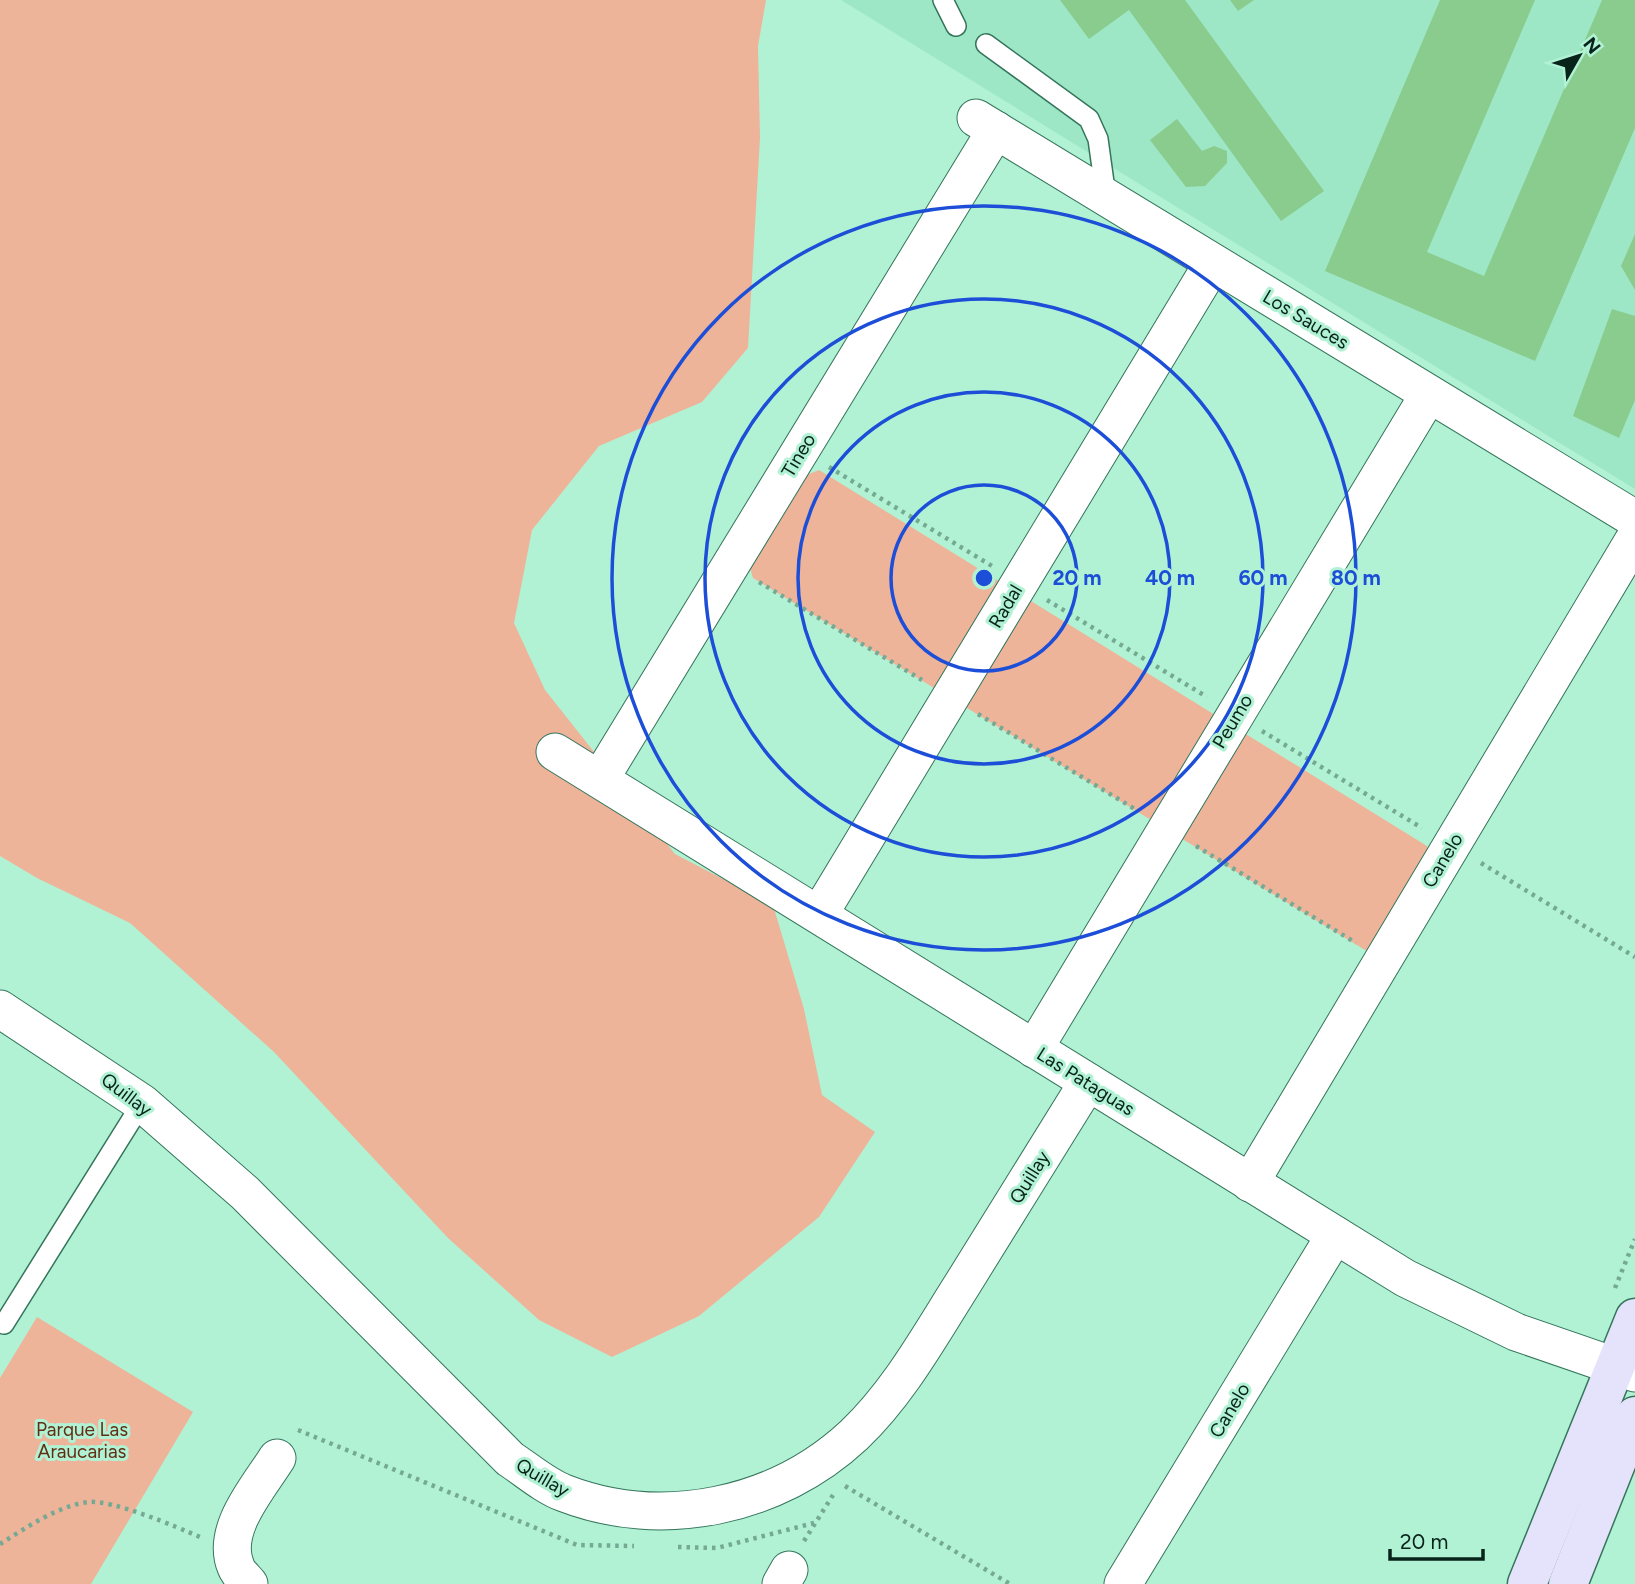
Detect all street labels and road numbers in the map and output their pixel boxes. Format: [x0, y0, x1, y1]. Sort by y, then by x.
street label: Los Sauces [1259, 285, 1353, 354]
street label: Tineo [776, 429, 820, 481]
street label: Radal [984, 580, 1027, 632]
street label: Peumo [1207, 690, 1257, 752]
street label: Canelo [1417, 829, 1468, 892]
street label: Las Pataguas [1033, 1042, 1139, 1121]
street label: Quillay [97, 1068, 157, 1121]
street label: Quillay [1004, 1147, 1054, 1208]
street label: Canelo [1204, 1379, 1255, 1442]
street label: Quillay [512, 1453, 574, 1502]

